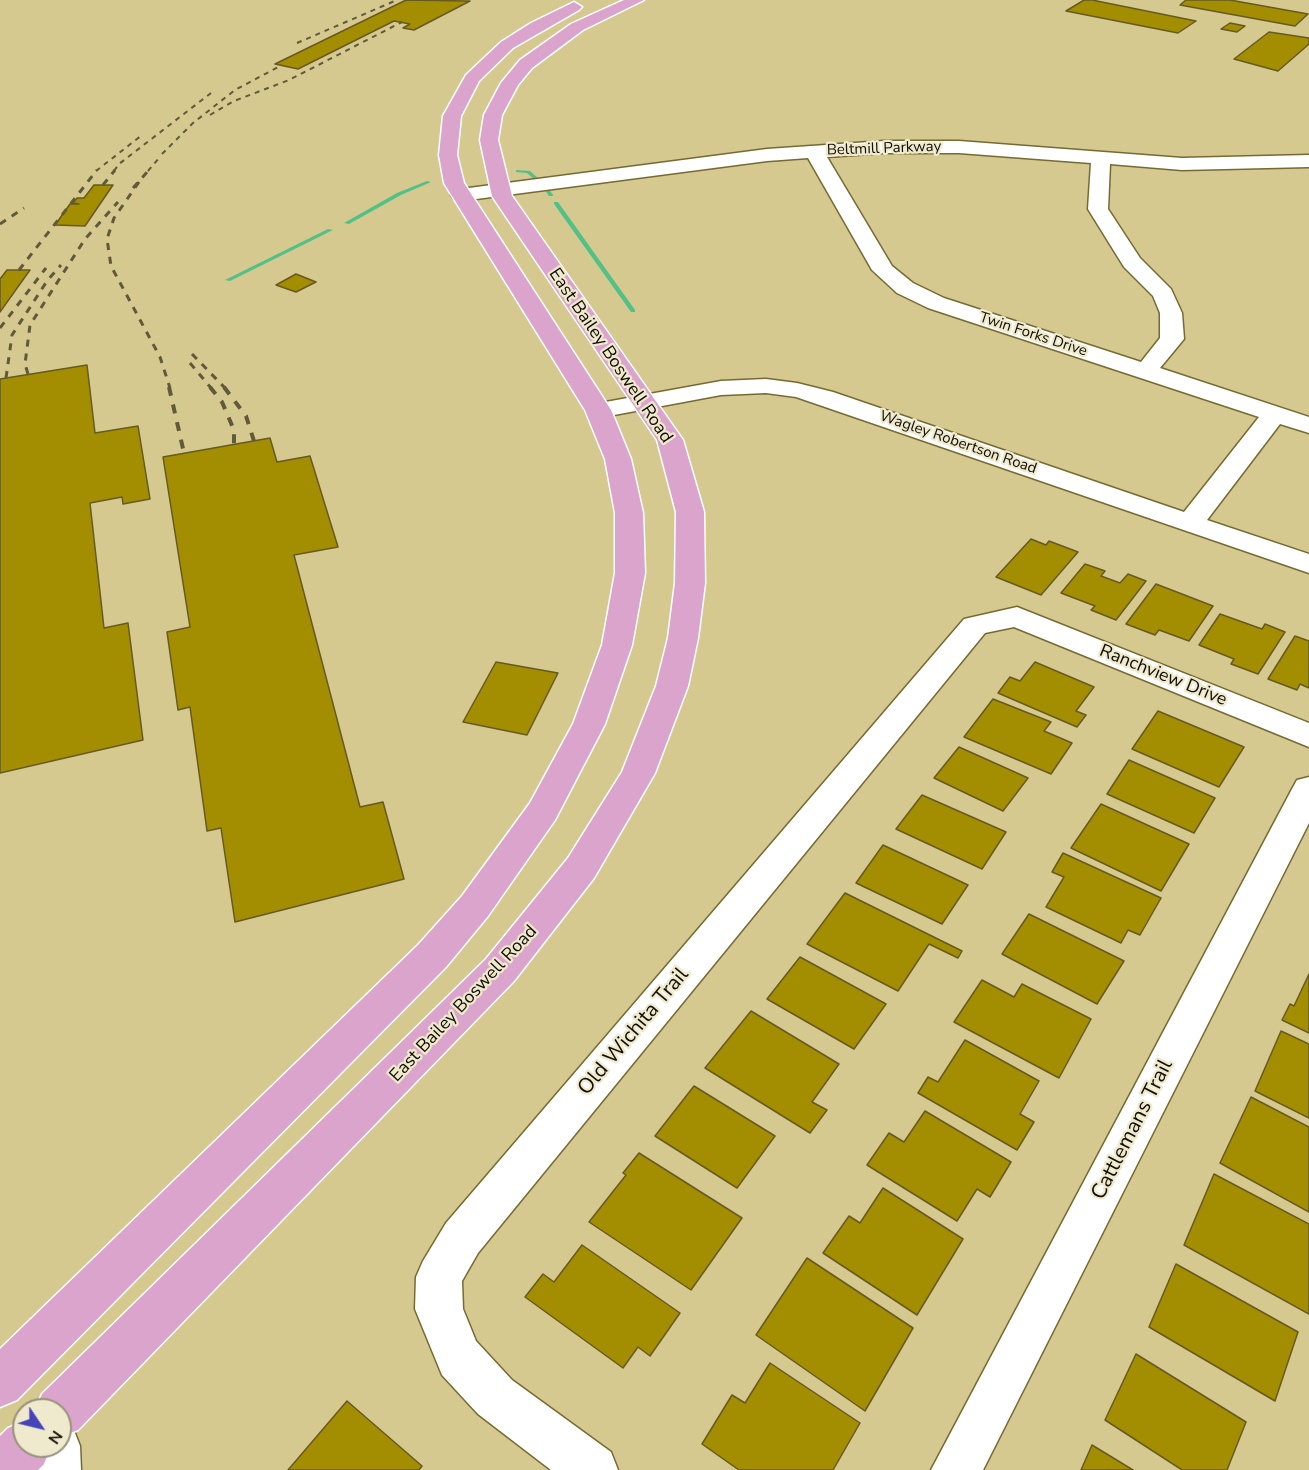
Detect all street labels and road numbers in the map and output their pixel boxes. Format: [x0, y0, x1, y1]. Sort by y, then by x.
street label: Beltmill Parkway [826, 138, 942, 160]
street label: East Bailey Boswell Road [543, 264, 677, 448]
street label: Twin Forks Drive [977, 309, 1089, 361]
street label: Wagley Robertson Road [877, 408, 1039, 478]
street label: Ranchview Drive [1096, 641, 1230, 711]
street label: East Bailey Boswell Road [386, 921, 542, 1087]
street label: Old Wichita Trail [573, 963, 695, 1101]
street label: Cattlemans Trail [1087, 1056, 1179, 1204]

